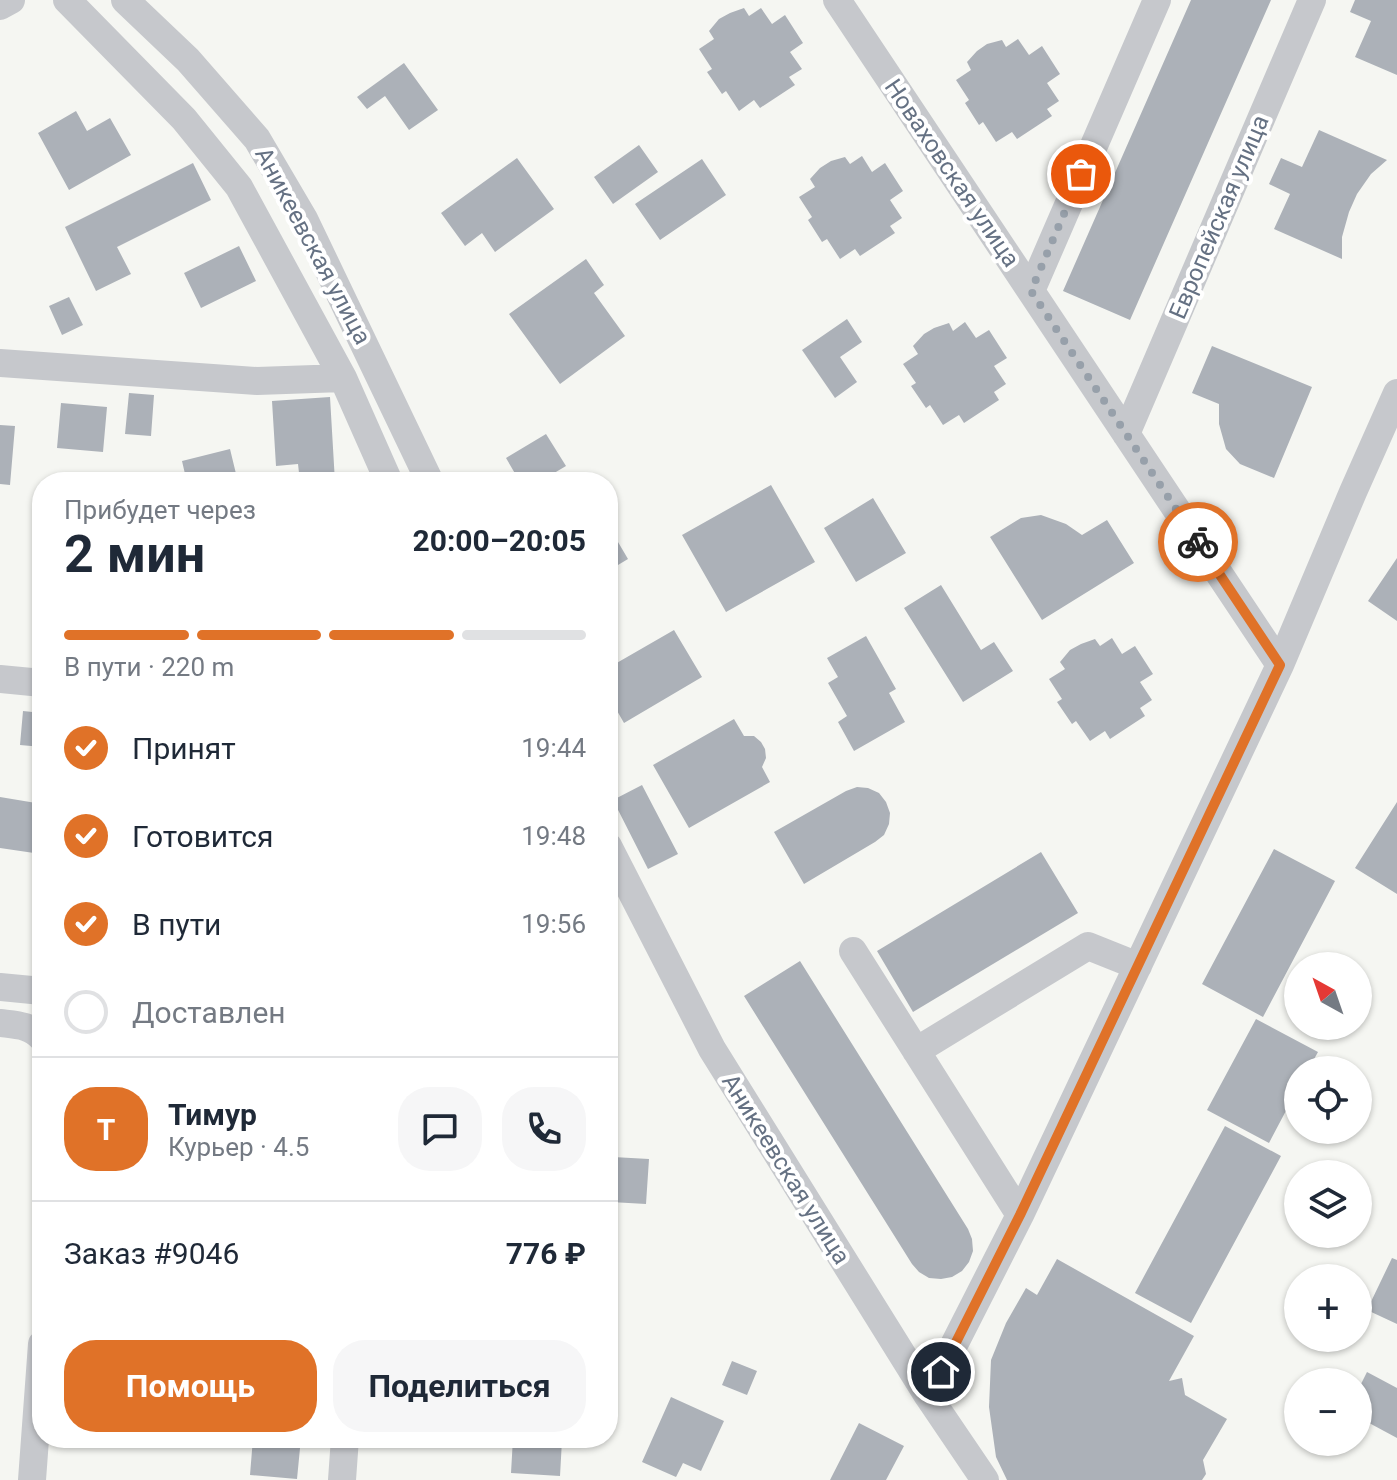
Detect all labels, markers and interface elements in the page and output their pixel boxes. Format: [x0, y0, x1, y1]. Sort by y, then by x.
street label: Новаховская улица [879, 74, 1025, 272]
street label: Европейская улица [1163, 111, 1275, 323]
pin [1047, 140, 1115, 208]
street label: Аникеевская улица [249, 143, 377, 349]
icon: bag [1059, 152, 1103, 196]
text: Прибудет через [64, 495, 256, 525]
courier [1158, 502, 1238, 582]
icon: bike [1176, 520, 1220, 564]
text: 20:00–20:05 [412, 523, 586, 558]
text: 2 мин [64, 524, 205, 585]
text: В пути · 220 m [64, 652, 234, 682]
icon: check [64, 726, 108, 770]
text: Принят [132, 731, 236, 766]
text: 19:44 [521, 733, 586, 763]
icon: check [64, 814, 108, 858]
text: Готовится [132, 819, 274, 854]
text: 19:48 [521, 821, 586, 851]
icon: check [64, 902, 108, 946]
text: В пути [132, 907, 221, 942]
text: 19:56 [521, 909, 586, 939]
north arrow [1284, 952, 1372, 1040]
map controls [1284, 952, 1372, 1456]
text: Доставлен [132, 995, 286, 1030]
button: locate [1284, 1056, 1372, 1144]
street label: Аникеевская улица [716, 1069, 856, 1269]
button: chat [398, 1087, 482, 1171]
button: phone [502, 1087, 586, 1171]
text: Тимур [168, 1097, 257, 1132]
text: Т [97, 1112, 115, 1147]
text: Курьер · 4.5 [168, 1132, 309, 1162]
button: layers [1284, 1160, 1372, 1248]
text: Заказ #9046 [64, 1236, 239, 1271]
text: 776 ₽ [506, 1236, 586, 1271]
button: + [1284, 1264, 1372, 1352]
pin [907, 1338, 975, 1406]
button: Помощь [64, 1340, 317, 1432]
button: Поделиться [333, 1340, 586, 1432]
icon: home [919, 1350, 963, 1394]
button: − [1284, 1368, 1372, 1456]

